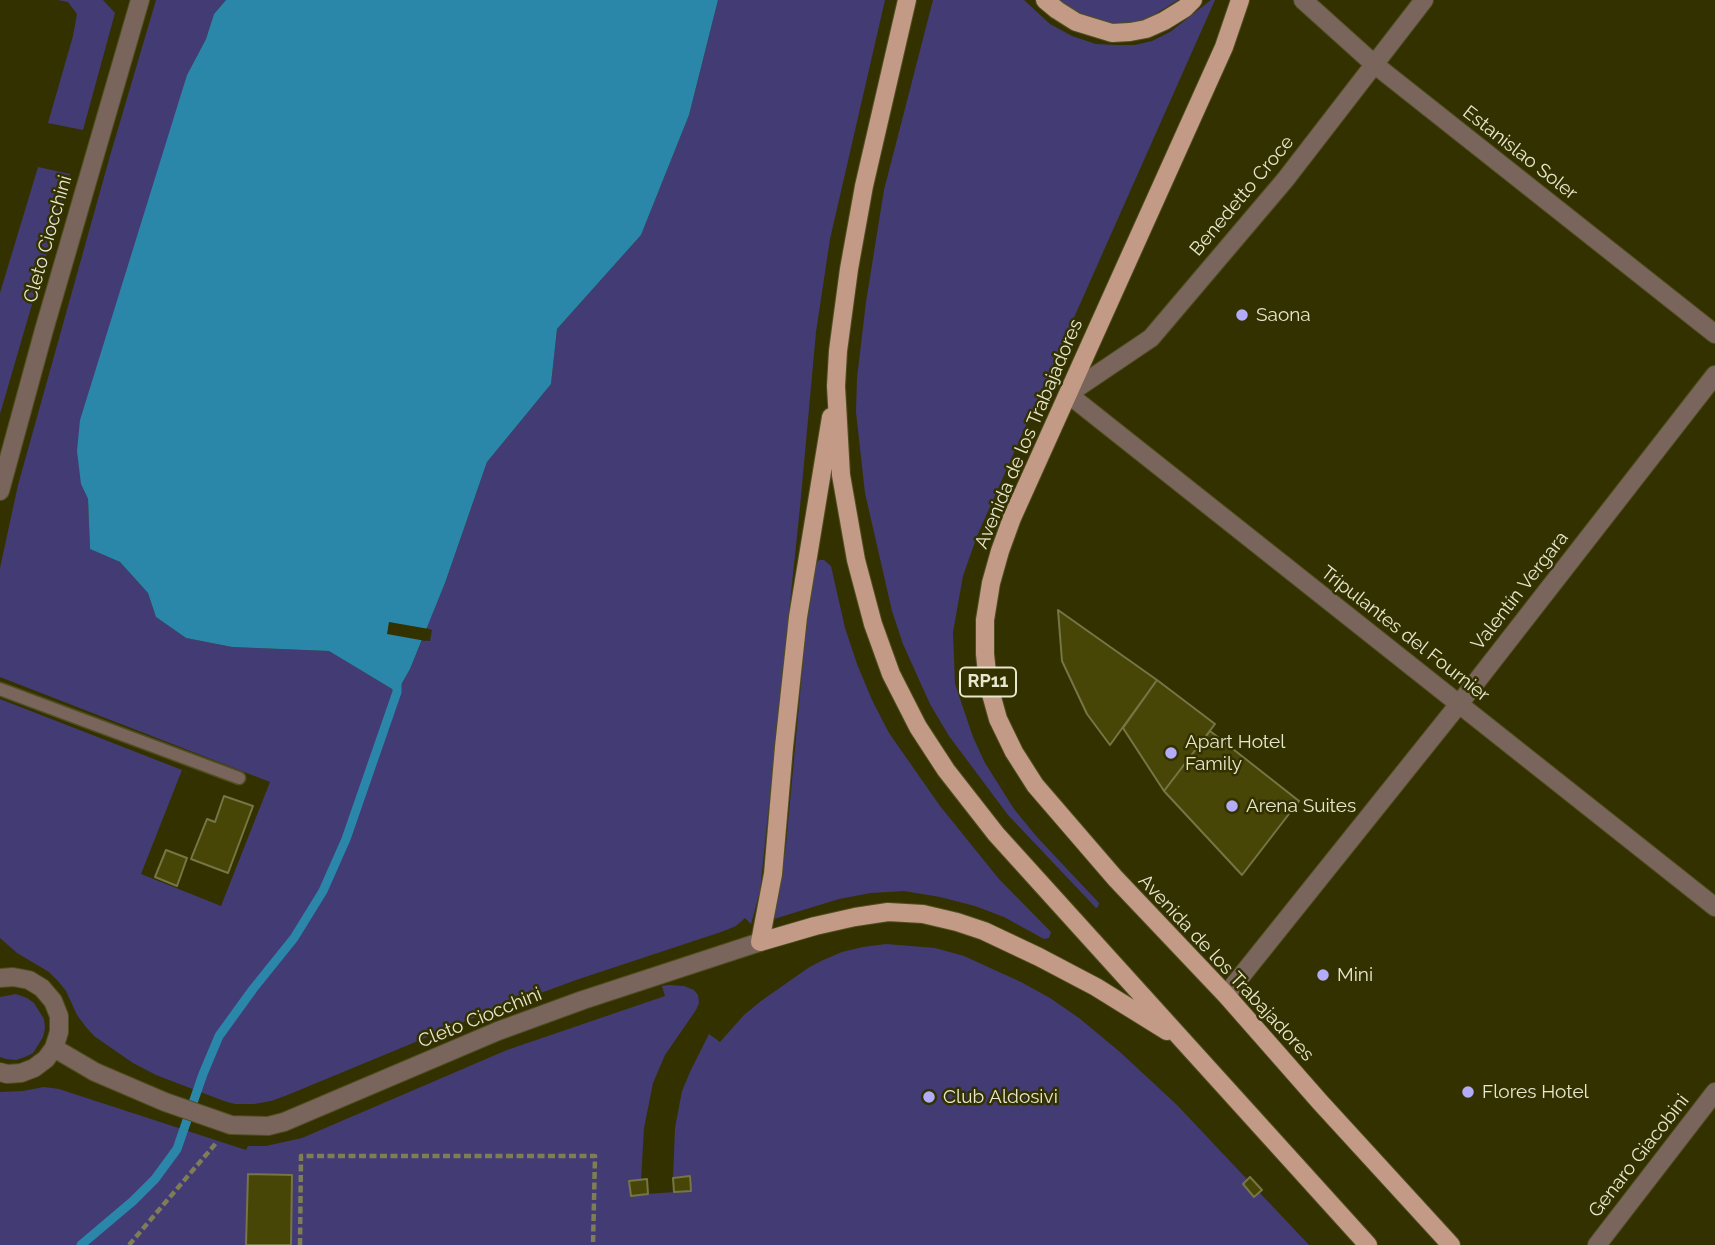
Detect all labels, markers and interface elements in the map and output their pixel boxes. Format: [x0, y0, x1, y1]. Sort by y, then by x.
street label: Estanislao Soler [1458, 101, 1582, 205]
street label: Benedetto Croce [1185, 131, 1299, 261]
street label: Cleto Ciocchini [19, 173, 77, 305]
place label: Saona [1256, 304, 1311, 326]
marker: Saona [1234, 307, 1250, 323]
street label: Avenida de los Trabajadores [970, 316, 1088, 552]
street label: Valentín Vergara [1467, 527, 1573, 655]
street label: Tripulantes del Fournier [1316, 561, 1494, 707]
road number: RP11 [960, 668, 1016, 696]
place label: Apart Hotel Family [1185, 731, 1285, 775]
marker: Apart Hotel Family [1163, 745, 1179, 761]
place label: Arena Suites [1246, 795, 1356, 817]
marker: Arena Suites [1224, 798, 1240, 814]
street label: Avenida de los Trabajadores [1133, 870, 1319, 1066]
place label: Mini [1337, 964, 1373, 986]
marker: Mini [1315, 967, 1331, 983]
street label: Cleto Ciocchini [415, 983, 545, 1053]
place label: Flores Hotel [1482, 1081, 1589, 1103]
marker: Flores Hotel [1460, 1084, 1476, 1100]
place label: Club Aldosivi [943, 1086, 1058, 1108]
marker: Club Aldosivi [921, 1089, 937, 1105]
street label: Genaro Giacobini [1584, 1090, 1694, 1222]

